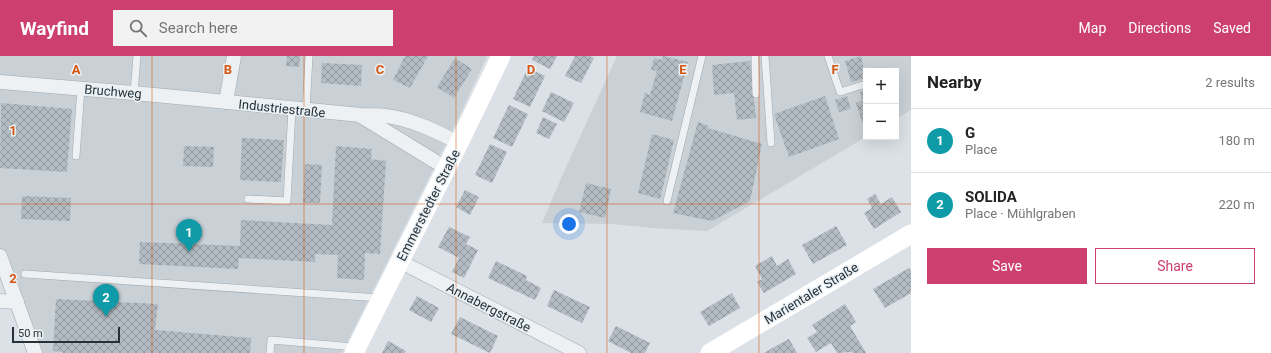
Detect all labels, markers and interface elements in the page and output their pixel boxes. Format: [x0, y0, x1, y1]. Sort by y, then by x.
search box [113, 10, 393, 46]
text: Wayfind [20, 17, 89, 40]
icon: search [127, 17, 149, 39]
text: Search here [159, 19, 238, 37]
text: Map [1079, 20, 1106, 36]
text: Directions [1128, 20, 1191, 36]
text: Saved [1213, 20, 1251, 36]
text: A [72, 62, 81, 77]
text: B [224, 62, 232, 77]
text: C [376, 62, 385, 77]
text: D [527, 62, 535, 77]
text: E [679, 62, 687, 77]
text: F [831, 62, 839, 77]
map controls [863, 68, 899, 140]
button: + [863, 68, 899, 104]
text: Nearby [927, 72, 982, 92]
text: 2 results [1205, 75, 1255, 90]
street label: Bruchweg [84, 82, 142, 101]
street label: Industriestraße [238, 96, 326, 121]
button: − [863, 104, 899, 140]
text: 1 [9, 123, 17, 138]
text: G [965, 124, 975, 142]
text: 1 [936, 133, 944, 148]
text: 180 m [1218, 133, 1255, 148]
text: Place [965, 142, 997, 157]
street label: Emmerstedter Straße [394, 147, 463, 264]
text: SOLIDA [965, 188, 1017, 206]
text: 2 [936, 197, 944, 212]
text: 220 m [1218, 197, 1255, 212]
text: Place · Mühlgraben [965, 206, 1076, 221]
your location [559, 214, 579, 234]
pin: 1 [176, 219, 202, 252]
button: Save [927, 248, 1087, 284]
button: Share [1095, 248, 1255, 284]
street label: Marientaler Straße [762, 259, 861, 327]
text: 2 [9, 271, 17, 286]
street label: Annabergstraße [444, 280, 533, 335]
pin: 2 [93, 284, 119, 317]
scale bar [12, 325, 120, 344]
text: 50 m [18, 327, 43, 340]

